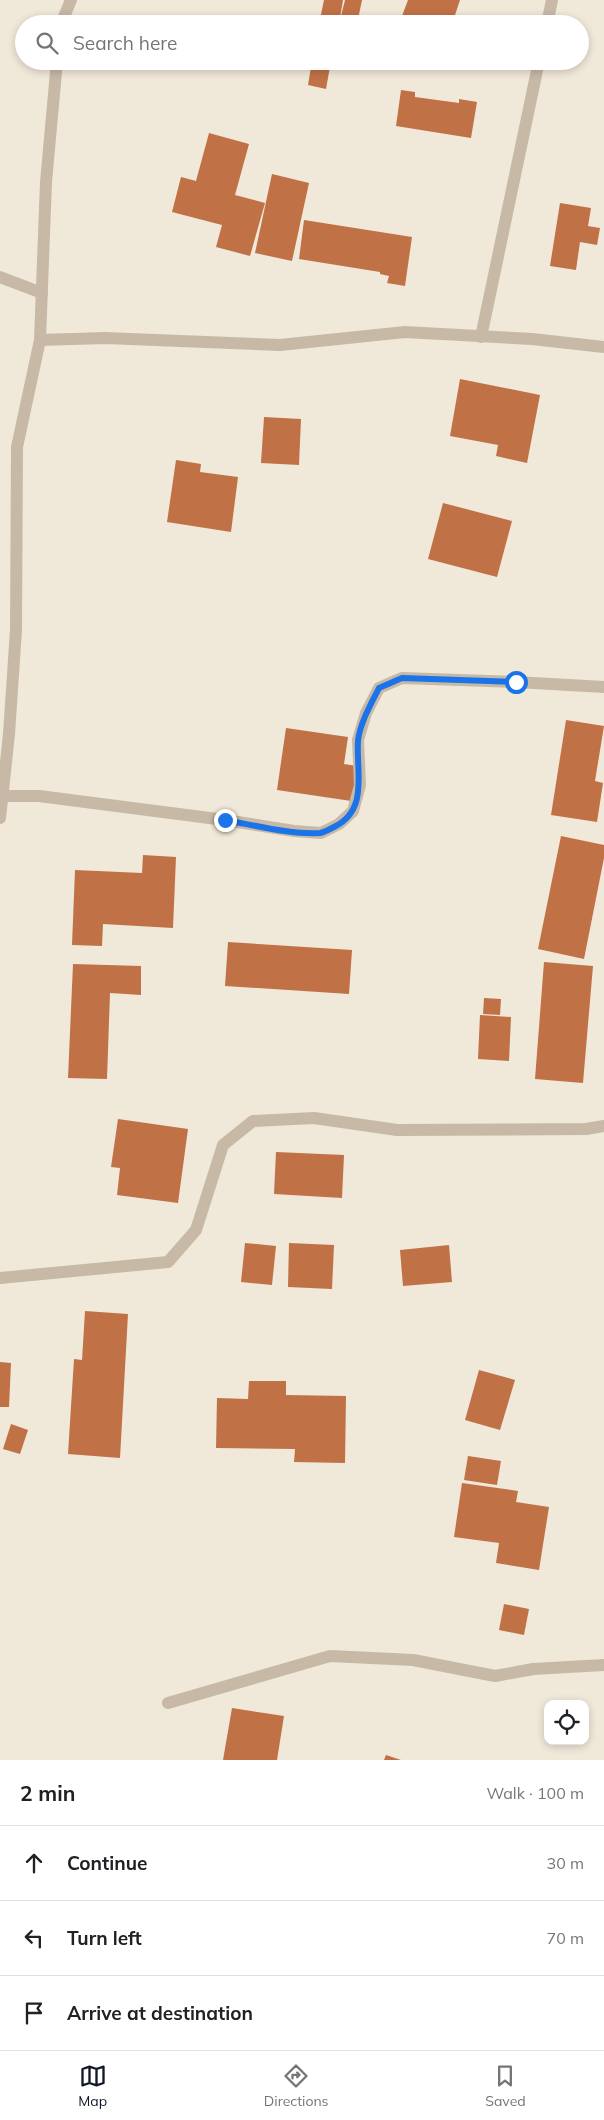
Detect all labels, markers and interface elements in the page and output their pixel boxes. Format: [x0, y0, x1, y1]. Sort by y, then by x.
search box [15, 15, 589, 70]
icon: search [33, 29, 61, 57]
text: Search here [73, 31, 177, 55]
route start [505, 671, 528, 694]
route end [214, 809, 237, 832]
map controls [544, 1700, 589, 1745]
button: locate [544, 1700, 589, 1745]
text: 2 min [20, 1780, 75, 1806]
text: Walk · 100 m [486, 1783, 584, 1803]
icon: ahead [20, 1849, 48, 1877]
text: Continue [67, 1851, 147, 1875]
text: 30 m [547, 1853, 584, 1873]
icon: left [20, 1924, 48, 1952]
text: Turn left [67, 1926, 142, 1950]
text: 70 m [547, 1928, 584, 1948]
icon: arrive [20, 1999, 48, 2027]
text: Arrive at destination [67, 2001, 253, 2025]
tab: Map [78, 2062, 107, 2110]
tab: Directions [264, 2062, 329, 2110]
tab: Saved [485, 2062, 526, 2110]

